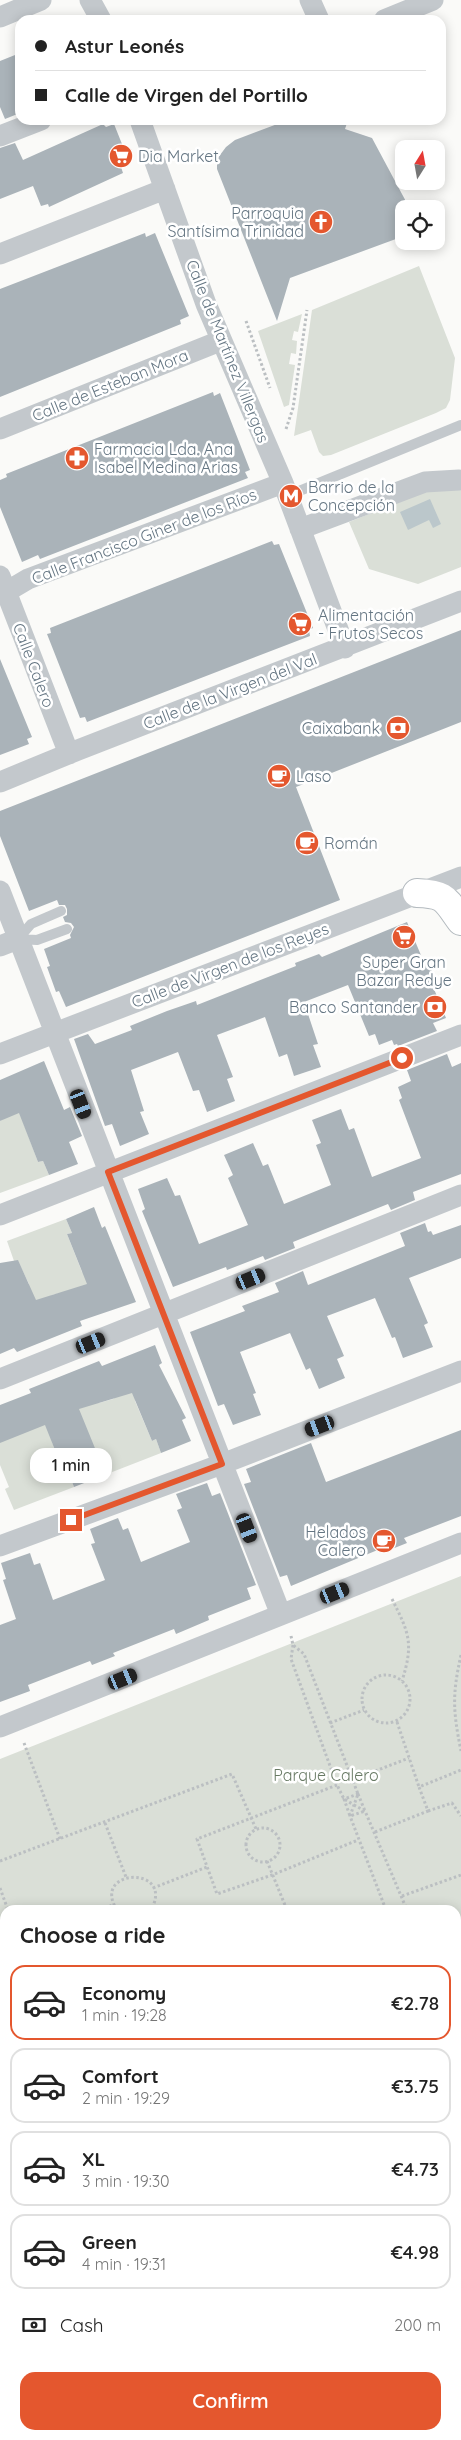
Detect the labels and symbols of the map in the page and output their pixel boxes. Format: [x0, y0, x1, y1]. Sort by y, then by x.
north arrow [395, 140, 445, 190]
supermarket icon: Dia Market [108, 143, 134, 169]
place label: Dia Market [138, 146, 219, 166]
place label: Parroquia Santísima Trinidad [168, 203, 304, 241]
church icon: Parroquia Santísima Trinidad [308, 209, 334, 235]
street label: Calle de Martínez Villergas [182, 257, 274, 445]
street label: Calle de Esteban Mora [29, 345, 191, 425]
place label: Farmacia Lda. Ana Isabel Medina Arias [94, 439, 238, 477]
pharmacy icon: Farmacia Lda. Ana Isabel Medina Arias [64, 445, 90, 471]
place label: Barrio de la Concepción [308, 477, 395, 515]
metro station icon: Barrio de la Concepción [278, 483, 304, 509]
street label: Calle Francisco Giner de los Ríos [29, 484, 259, 588]
place label: Alimentación - Frutos Secos [318, 605, 423, 643]
supermarket icon: Alimentación - Frutos Secos [287, 611, 313, 637]
street label: Calle Calero [9, 620, 59, 710]
street label: Calle de la Virgen del Val [140, 649, 320, 733]
bank icon: Caixabank [385, 715, 411, 741]
place label: Caixabank [302, 718, 380, 738]
cafe icon: Laso [266, 763, 292, 789]
place label: Laso [296, 766, 331, 786]
cafe icon: Román [294, 830, 320, 856]
place label: Román [324, 833, 378, 853]
street label: Calle de Virgen de los Reyes [129, 918, 331, 1012]
supermarket icon: Super Gran Bazar Redye [391, 924, 417, 950]
place label: Super Gran Bazar Redye [356, 952, 452, 990]
bank icon: Banco Santander [422, 994, 448, 1020]
place label: Banco Santander [289, 997, 418, 1017]
route start [391, 1047, 413, 1069]
car [68, 1087, 93, 1121]
car [234, 1266, 267, 1292]
car [74, 1330, 107, 1356]
car [303, 1414, 336, 1438]
callout: 1 min [30, 1448, 112, 1482]
route end [60, 1509, 82, 1531]
car [234, 1511, 259, 1545]
place label: Helados Calero [305, 1522, 366, 1560]
cafe icon: Helados Calero [371, 1528, 397, 1554]
car [318, 1580, 351, 1606]
car [106, 1666, 139, 1692]
park label: Parque Calero [273, 1765, 379, 1785]

